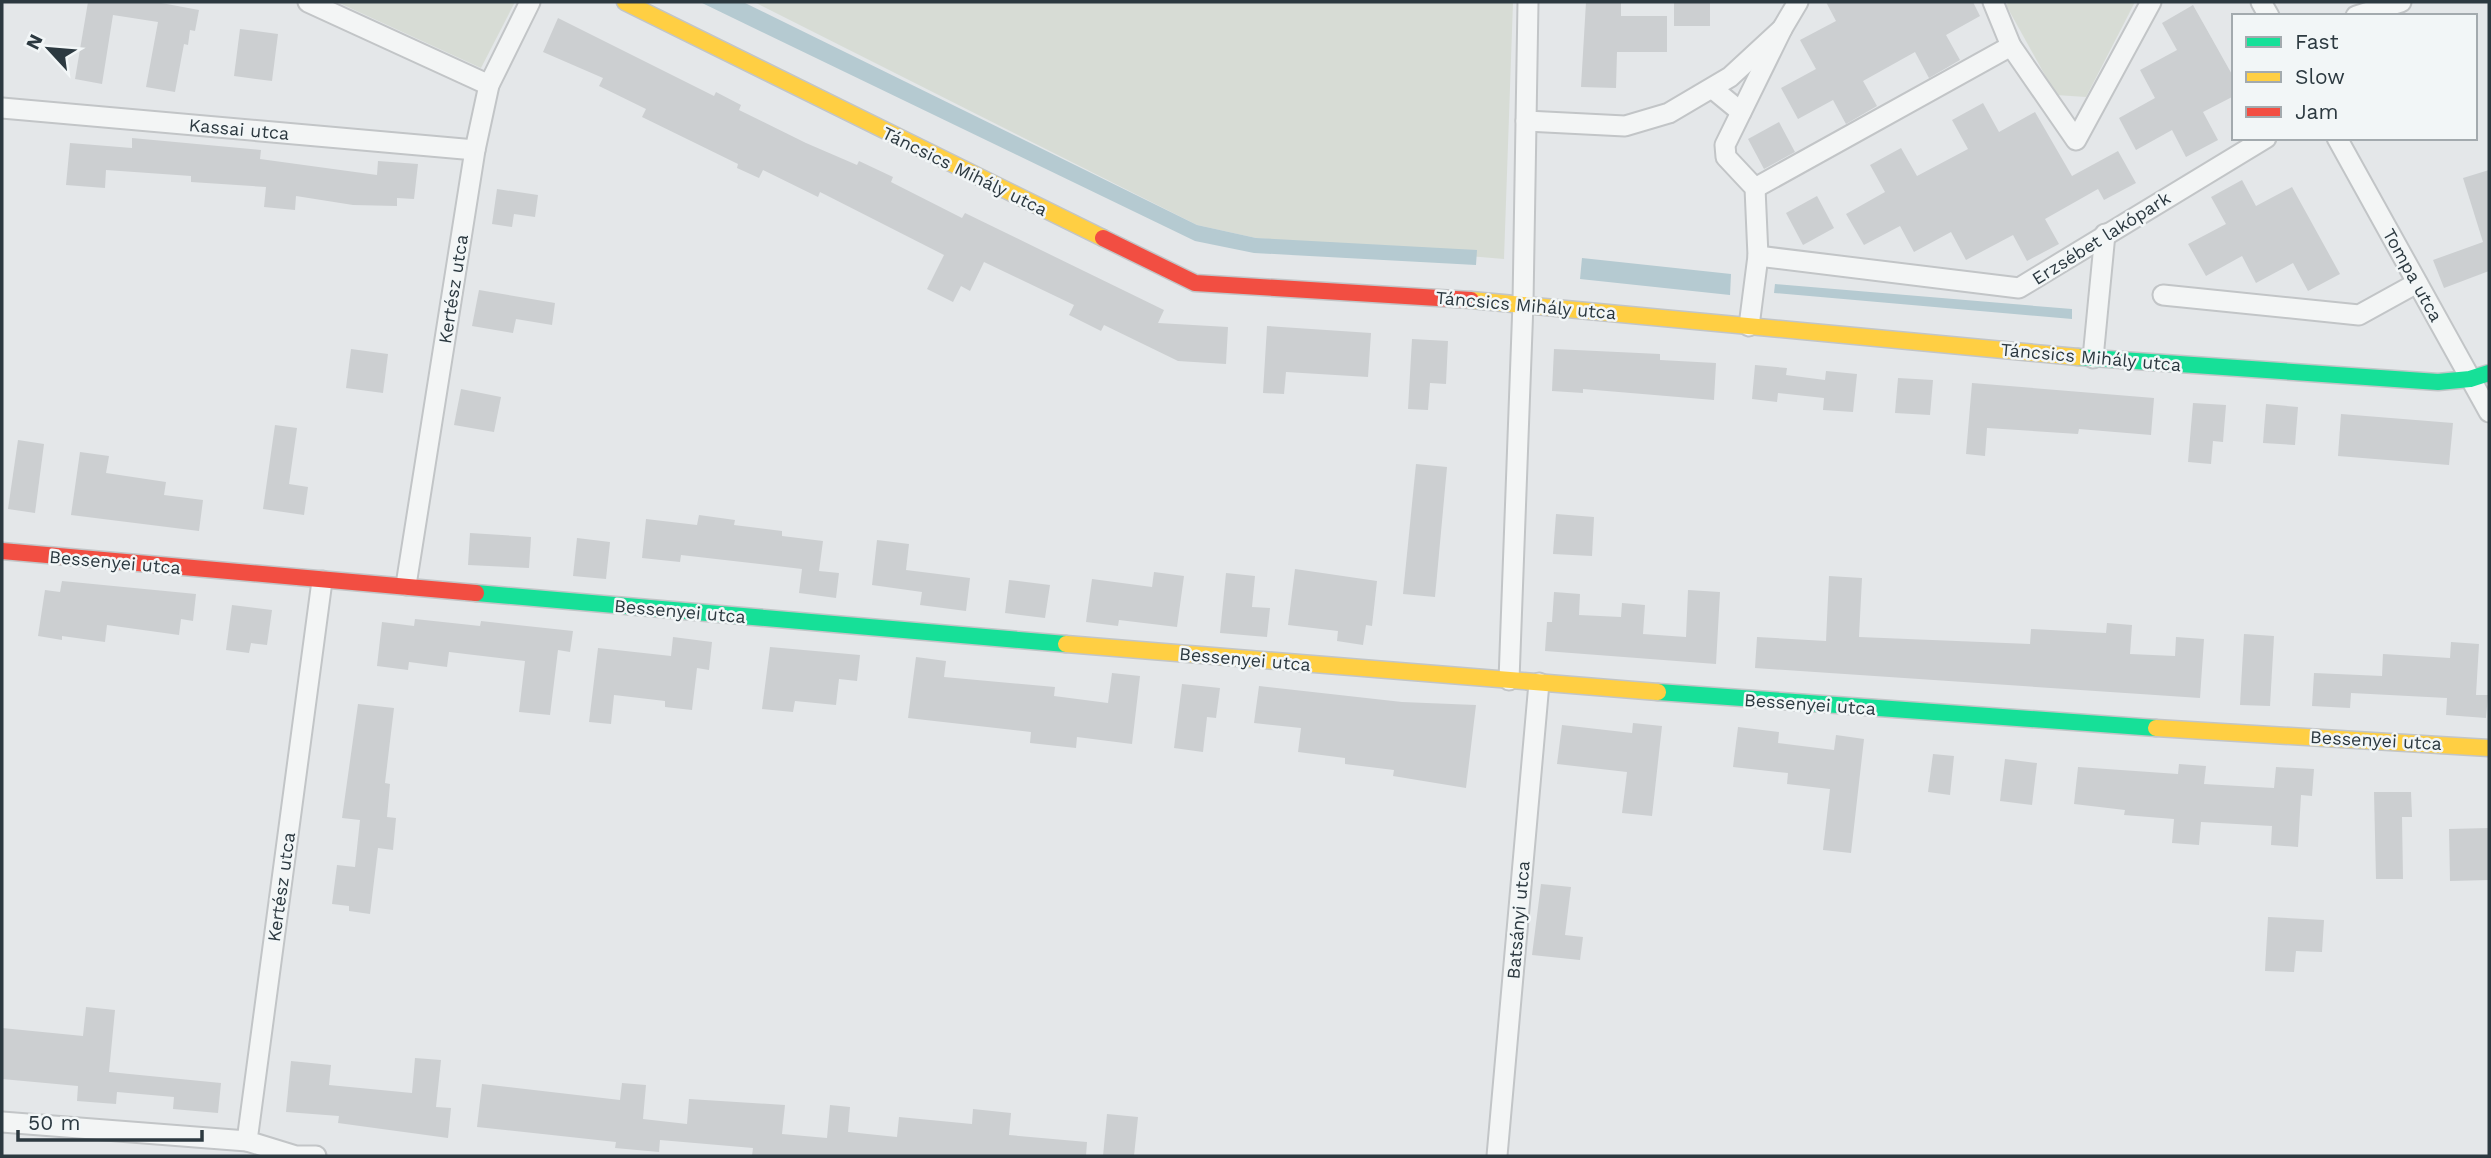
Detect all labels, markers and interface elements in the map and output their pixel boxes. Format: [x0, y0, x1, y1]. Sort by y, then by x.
north arrow [14, 14, 84, 84]
legend [2232, 14, 2477, 140]
text: Fast [2295, 29, 2339, 54]
text: N [21, 30, 48, 53]
text: Slow [2295, 64, 2345, 89]
text: Jam [2295, 99, 2338, 124]
street label: Kassai utca [188, 114, 290, 144]
street label: Táncsics Mihály utca [879, 122, 1051, 220]
street label: Erzsébet lakópark [2028, 187, 2174, 289]
street label: Tompa utca [2379, 225, 2447, 325]
street label: Kertész utca [434, 233, 472, 345]
street label: Táncsics Mihály utca [1435, 287, 1617, 323]
street label: Táncsics Mihály utca [2000, 339, 2182, 375]
street label: Bessenyei utca [48, 546, 182, 578]
street label: Bessenyei utca [613, 595, 747, 627]
street label: Bessenyei utca [1178, 643, 1312, 675]
street label: Bessenyei utca [1743, 689, 1877, 719]
street label: Bessenyei utca [2310, 726, 2442, 754]
street label: Kertész utca [263, 831, 299, 943]
street label: Batsányi utca [1502, 860, 1534, 980]
scale bar [18, 1098, 201, 1142]
text: 50 m [28, 1110, 80, 1135]

